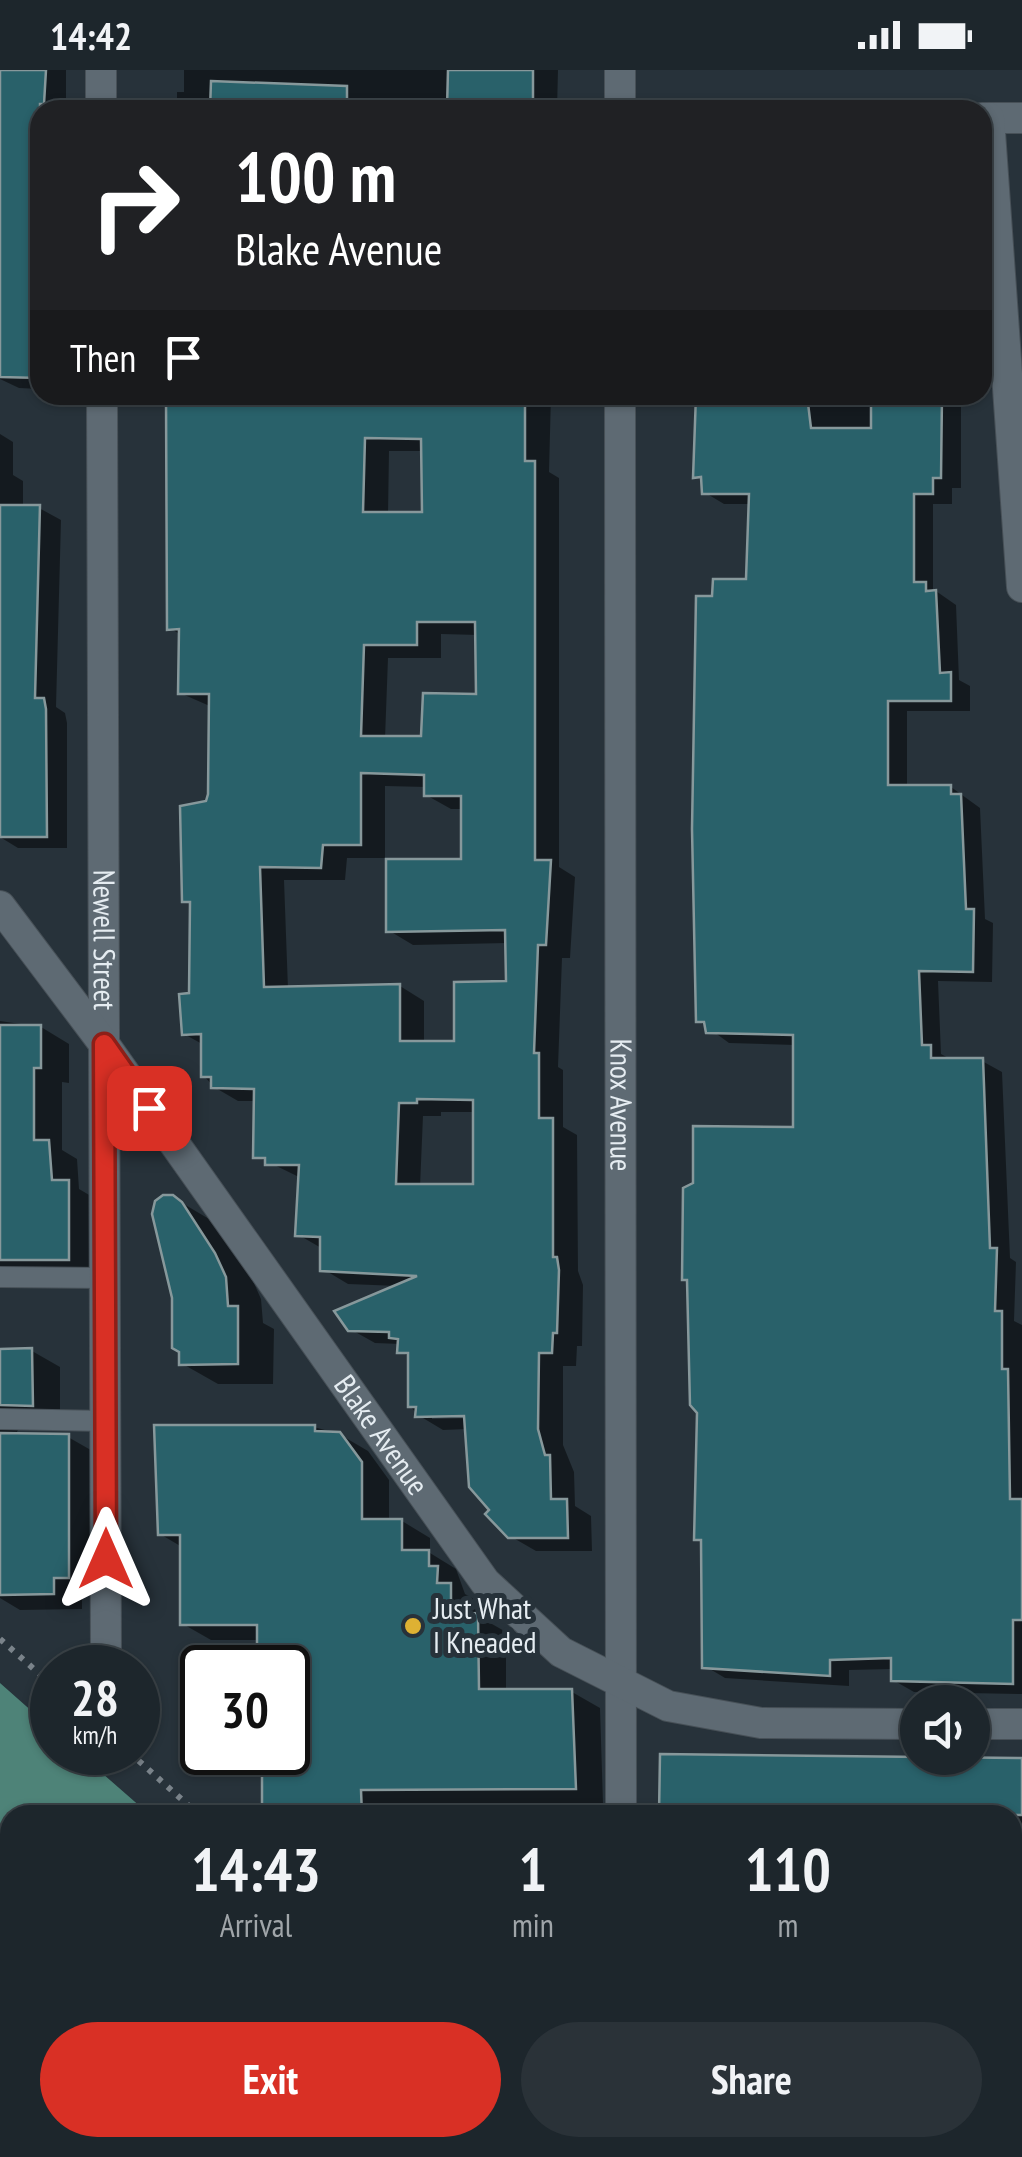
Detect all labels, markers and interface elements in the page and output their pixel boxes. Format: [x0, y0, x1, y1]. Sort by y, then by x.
text: 14:42 [50, 11, 132, 60]
text: 100 m [235, 131, 396, 221]
icon: right [70, 140, 200, 270]
text: Blake Avenue [235, 219, 442, 277]
icon: arrive [156, 330, 211, 385]
text: Then [70, 333, 136, 382]
street label: Newell Street [85, 870, 125, 1011]
street label: Knox Avenue [602, 1039, 642, 1171]
pin [107, 1066, 192, 1151]
icon: arrive [122, 1081, 177, 1136]
street label: Blake Avenue [326, 1366, 438, 1502]
position arrow [54, 1507, 158, 1611]
place label: Just What I Kneaded [432, 1588, 536, 1661]
marker: Just What I Kneaded [402, 1615, 424, 1637]
speed limit sign: 30 [180, 1645, 310, 1775]
text: 28 [71, 1665, 119, 1730]
map controls [900, 1685, 990, 1775]
button: sound [900, 1685, 990, 1775]
text: km/h [73, 1719, 117, 1751]
text: 14:43 [191, 1830, 321, 1908]
text: 1 [519, 1830, 547, 1908]
text: 110 [745, 1830, 831, 1908]
text: Arrival [220, 1904, 292, 1946]
text: min [512, 1904, 554, 1946]
text: m [777, 1904, 798, 1946]
button: Exit [40, 2022, 501, 2137]
button: Share [521, 2022, 982, 2137]

